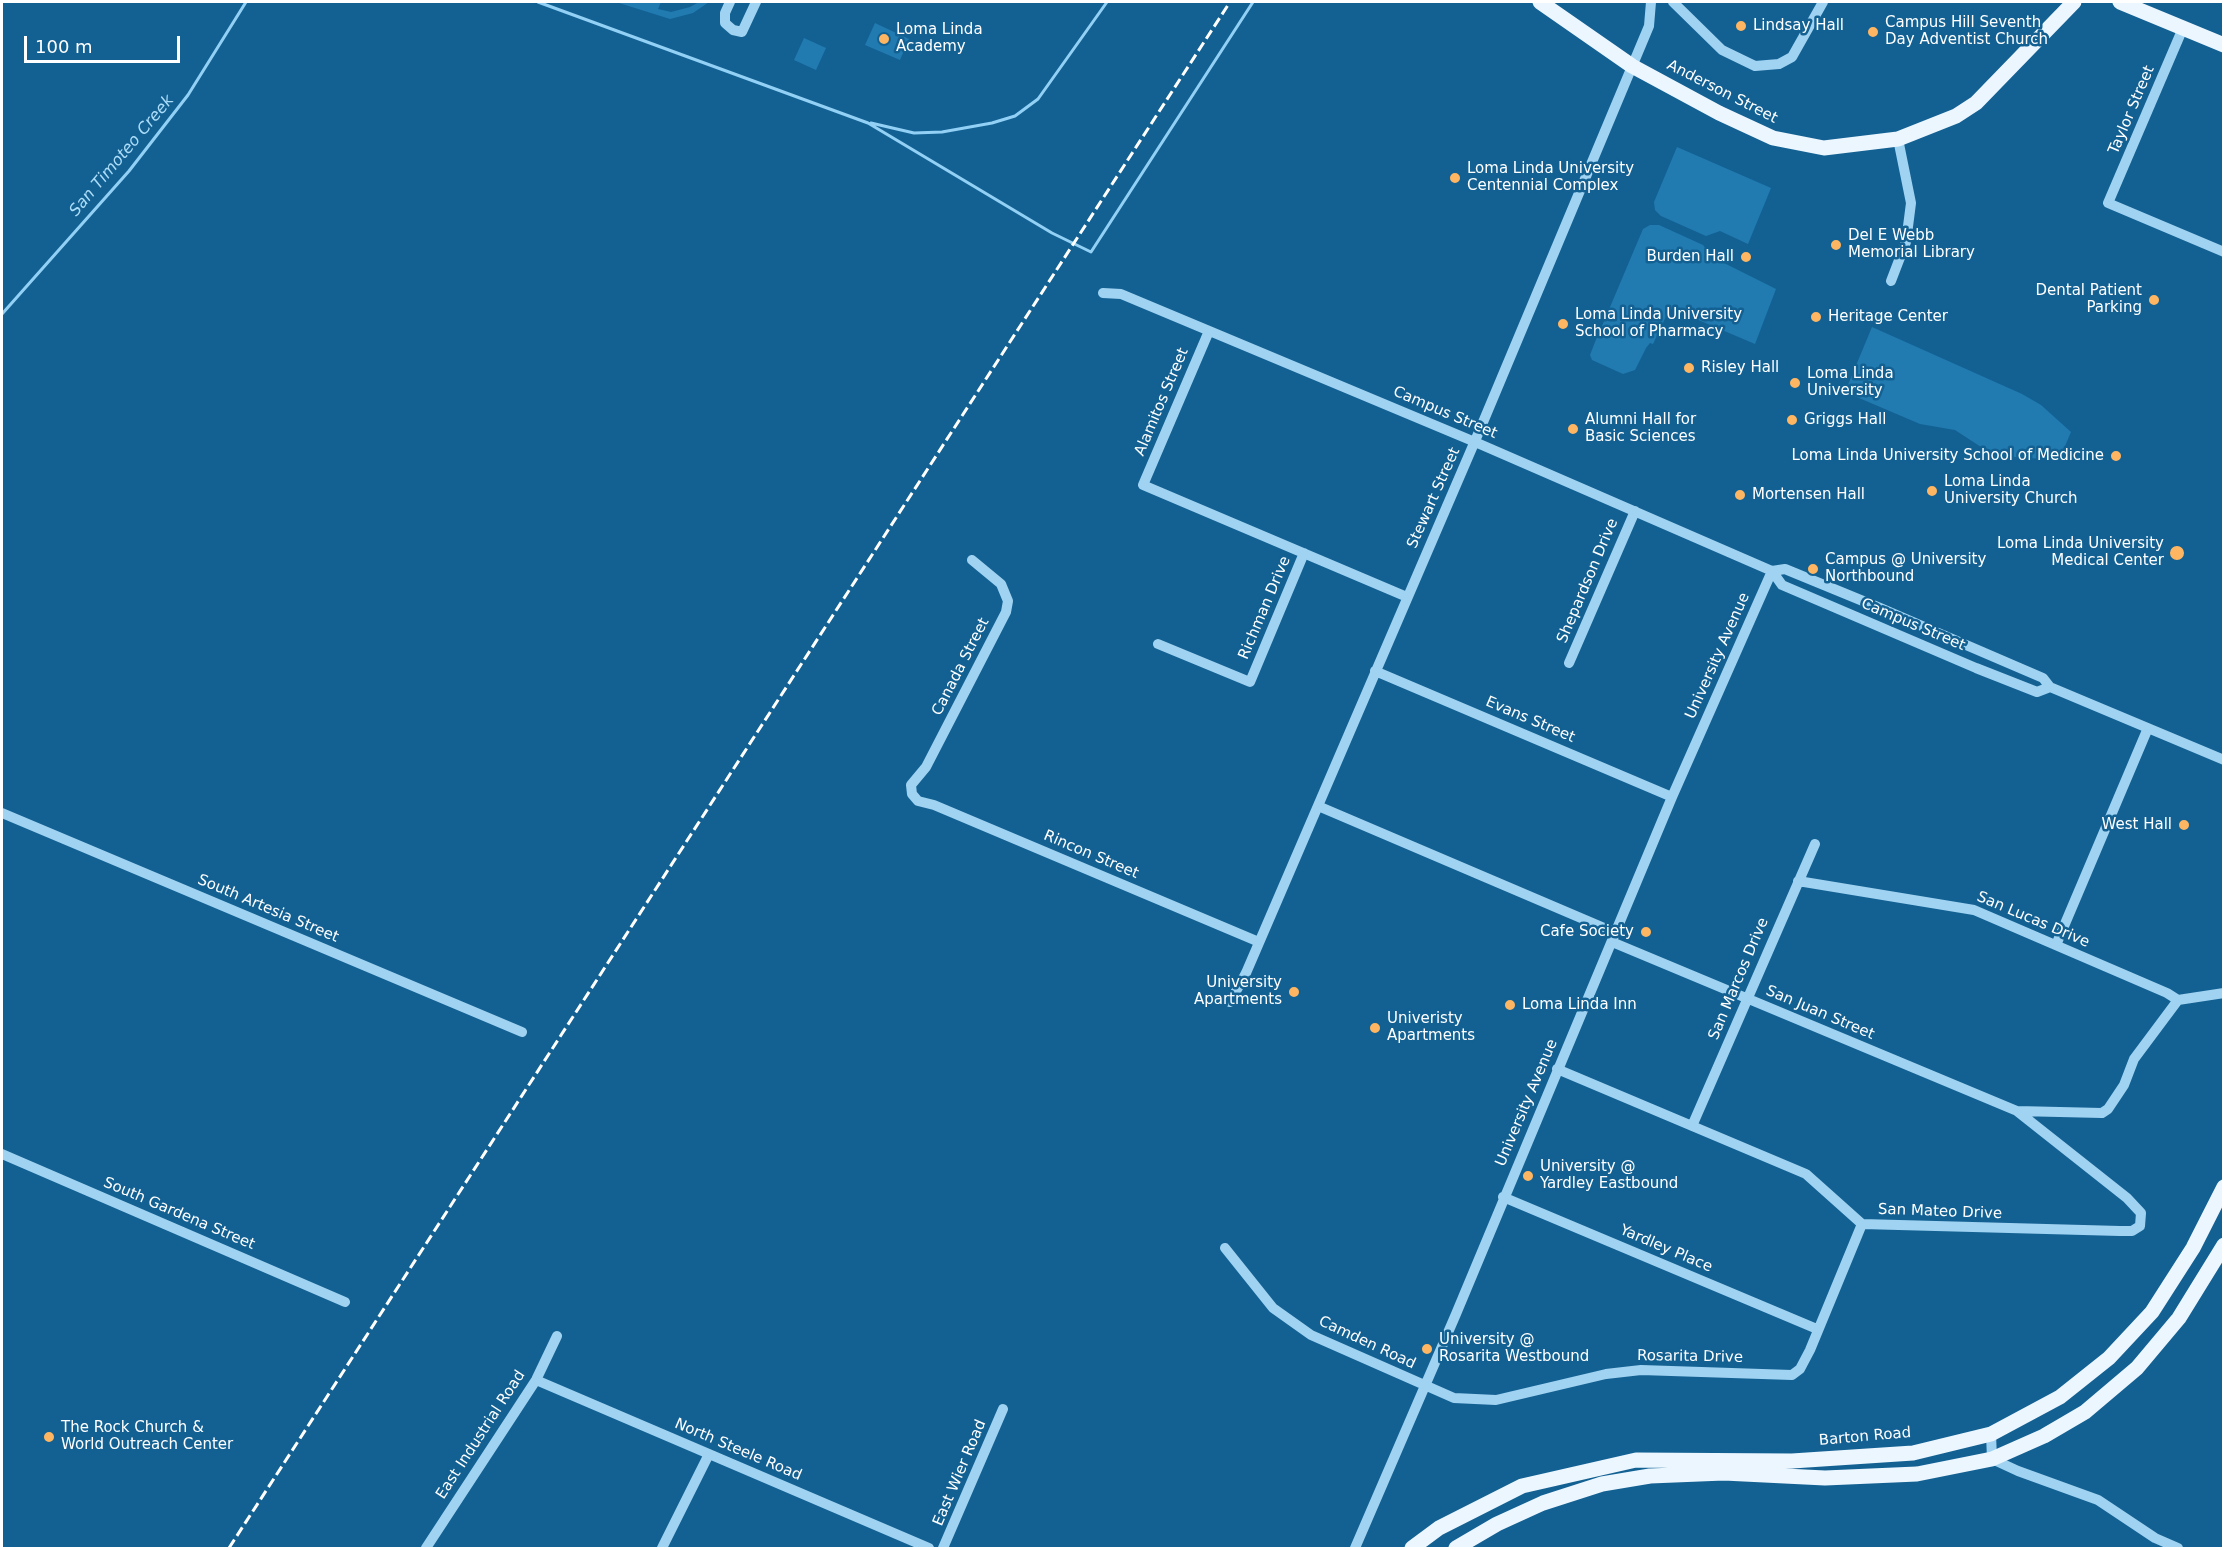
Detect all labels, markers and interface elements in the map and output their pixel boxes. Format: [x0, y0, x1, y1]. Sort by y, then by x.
place label: Campus Hill Seventh Day Adventist Church [1885, 14, 2048, 49]
place label: Lindsay Hall [1753, 17, 1844, 35]
marker: Lindsay Hall [1734, 19, 1748, 33]
place label: Loma Linda Academy [896, 21, 983, 56]
scale bar [27, 24, 183, 62]
marker: Campus Hill Seventh Day Adventist Church [1866, 25, 1880, 39]
marker: Loma Linda Academy [877, 32, 891, 46]
text: 100 m [35, 36, 93, 57]
street label: Anderson Street [1664, 56, 1780, 128]
street label: Taylor Street [2105, 63, 2159, 157]
water label: San Timoteo Creek [66, 91, 178, 221]
place label: Loma Linda University Centennial Complex [1467, 160, 1634, 195]
marker: Loma Linda University Centennial Complex [1448, 171, 1462, 185]
place label: Del E Webb Memorial Library [1848, 227, 1975, 262]
marker: Del E Webb Memorial Library [1829, 238, 1843, 252]
place label: Burden Hall [1646, 248, 1734, 266]
marker: Burden Hall [1739, 250, 1753, 264]
place label: Dental Patient Parking [2035, 282, 2142, 317]
marker: Dental Patient Parking [2147, 293, 2161, 307]
place label: Loma Linda University School of Pharmacy [1575, 306, 1742, 341]
place label: Heritage Center [1828, 308, 1948, 326]
marker: Heritage Center [1809, 310, 1823, 324]
marker: Loma Linda University School of Pharmacy [1556, 317, 1570, 331]
street label: Alamitos Street [1131, 345, 1193, 459]
place label: Risley Hall [1701, 359, 1779, 377]
marker: Risley Hall [1682, 361, 1696, 375]
place label: Loma Linda University [1807, 365, 1894, 400]
marker: Loma Linda University [1788, 376, 1802, 390]
street label: Campus Street [1390, 383, 1500, 443]
place label: Alumni Hall for Basic Sciences [1585, 411, 1696, 446]
place label: Griggs Hall [1804, 411, 1886, 429]
marker: Griggs Hall [1785, 413, 1799, 427]
marker: Alumni Hall for Basic Sciences [1566, 422, 1580, 436]
street label: Stewart Street [1404, 445, 1464, 551]
place label: Loma Linda University School of Medicine [1791, 447, 2104, 465]
marker: Loma Linda University School of Medicine [2109, 449, 2123, 463]
place label: Loma Linda University Church [1944, 473, 2078, 508]
marker: Loma Linda University Church [1925, 484, 1939, 498]
place label: Mortensen Hall [1752, 486, 1865, 504]
marker: Mortensen Hall [1733, 488, 1747, 502]
street label: Shepardson Drive [1554, 516, 1622, 646]
place label: Loma Linda University Medical Center [1997, 535, 2164, 570]
marker: Loma Linda University Medical Center [2168, 544, 2186, 562]
place label: Campus @ University Northbound [1825, 551, 1986, 586]
street label: Richman Drive [1235, 554, 1295, 662]
marker: Campus @ University Northbound [1806, 562, 1820, 576]
street label: University Avenue [1682, 590, 1754, 722]
street label: Campus Street [1858, 595, 1968, 655]
street label: Canada Street [929, 615, 993, 719]
street label: Evans Street [1483, 693, 1577, 747]
place label: West Hall [2102, 816, 2172, 834]
marker: West Hall [2177, 818, 2191, 832]
street label: Rincon Street [1041, 827, 1141, 883]
street label: South Artesia Street [195, 871, 341, 947]
street label: San Lucas Drive [1974, 888, 2092, 952]
street label: San Marcos Drive [1705, 915, 1773, 1043]
place label: Cafe Society [1540, 923, 1634, 941]
marker: Cafe Society [1639, 925, 1653, 939]
place label: University Apartments [1194, 974, 1282, 1009]
street label: San Juan Street [1763, 982, 1877, 1044]
marker: University Apartments [1287, 985, 1301, 999]
place label: Loma Linda Inn [1522, 996, 1637, 1014]
marker: Loma Linda Inn [1503, 998, 1517, 1012]
place label: Univeristy Apartments [1387, 1010, 1475, 1045]
marker: Univeristy Apartments [1368, 1021, 1382, 1035]
street label: University Avenue [1492, 1037, 1562, 1169]
place label: University @ Yardley Eastbound [1540, 1158, 1678, 1193]
marker: University @ Yardley Eastbound [1521, 1169, 1535, 1183]
street label: South Gardena Street [101, 1174, 257, 1254]
street label: San Mateo Drive [1878, 1201, 2002, 1223]
street label: Yardley Place [1617, 1221, 1715, 1277]
street label: Camden Road [1316, 1313, 1418, 1373]
place label: University @ Rosarita Westbound [1439, 1331, 1589, 1366]
marker: University @ Rosarita Westbound [1420, 1342, 1434, 1356]
street label: Rosarita Drive [1637, 1347, 1743, 1367]
street label: East Industrial Road [433, 1367, 529, 1503]
street label: North Steele Road [672, 1415, 804, 1485]
street label: East Wier Road [930, 1417, 990, 1529]
place label: The Rock Church & World Outreach Center [61, 1419, 233, 1454]
street label: Barton Road [1818, 1424, 1912, 1450]
marker: The Rock Church & World Outreach Center [42, 1430, 56, 1444]

